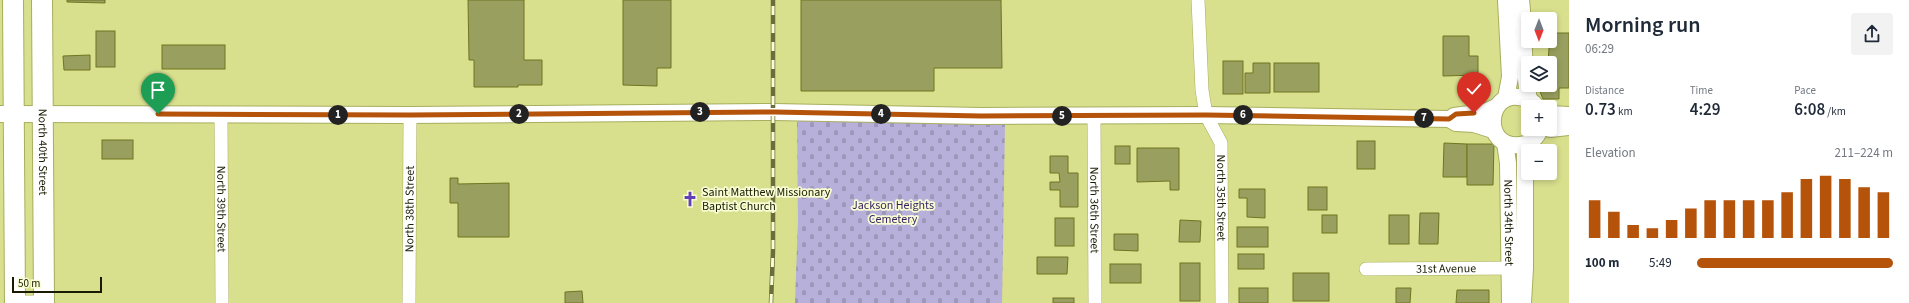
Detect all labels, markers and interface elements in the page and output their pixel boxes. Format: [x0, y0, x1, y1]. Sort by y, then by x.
text: Morning run [1585, 9, 1701, 41]
north arrow [1521, 12, 1557, 48]
map controls [1521, 12, 1557, 180]
button: share [1851, 13, 1893, 55]
text: 06:29 [1585, 40, 1614, 58]
button: layers [1521, 56, 1557, 92]
pin [1457, 72, 1491, 113]
pin [141, 73, 175, 114]
icon: check [1463, 78, 1485, 100]
icon: arrive [147, 79, 169, 101]
text: Distance [1585, 83, 1624, 98]
text: Time [1690, 83, 1713, 98]
text: Pace [1794, 83, 1816, 98]
text: 0.73 [1585, 98, 1616, 122]
text: 4:29 [1690, 98, 1721, 122]
text: 6:08 [1794, 98, 1825, 122]
button: + [1521, 100, 1557, 136]
pin: 3 [690, 102, 710, 122]
pin: 2 [509, 104, 529, 124]
text: 3 [697, 104, 703, 119]
pin: 4 [871, 104, 891, 124]
text: km [1616, 104, 1633, 119]
text: /km [1825, 104, 1846, 119]
pin: 1 [328, 105, 348, 125]
pin: 6 [1233, 105, 1253, 125]
text: 2 [516, 106, 522, 121]
text: 4 [878, 106, 884, 121]
pin: 5 [1052, 106, 1072, 126]
text: 1 [335, 107, 341, 122]
text: 6 [1240, 107, 1246, 122]
text: 5 [1059, 108, 1065, 123]
pin: 7 [1414, 108, 1434, 128]
street label: North 40th Street [34, 109, 51, 195]
text: 7 [1421, 110, 1427, 125]
button: − [1521, 144, 1557, 180]
text: Elevation [1585, 144, 1636, 162]
text: 211–224 m [1835, 144, 1893, 162]
street label: North 35th Street [1212, 155, 1230, 241]
street label: North 39th Street [212, 166, 230, 252]
street label: North 38th Street [401, 166, 419, 252]
street label: North 36th Street [1085, 167, 1103, 253]
street label: North 34th Street [1499, 179, 1517, 266]
place label: Saint Matthew Missionary Baptist Church [702, 184, 831, 215]
church icon: Saint Matthew Missionary Baptist Church [681, 190, 699, 208]
park label: Jackson Heights Cemetery [852, 197, 934, 228]
text: 100 m [1585, 254, 1619, 272]
text: 5:49 [1649, 254, 1672, 272]
street label: 31st Avenue [1416, 260, 1476, 278]
scale bar [12, 275, 102, 294]
text: 50 m [18, 276, 40, 291]

